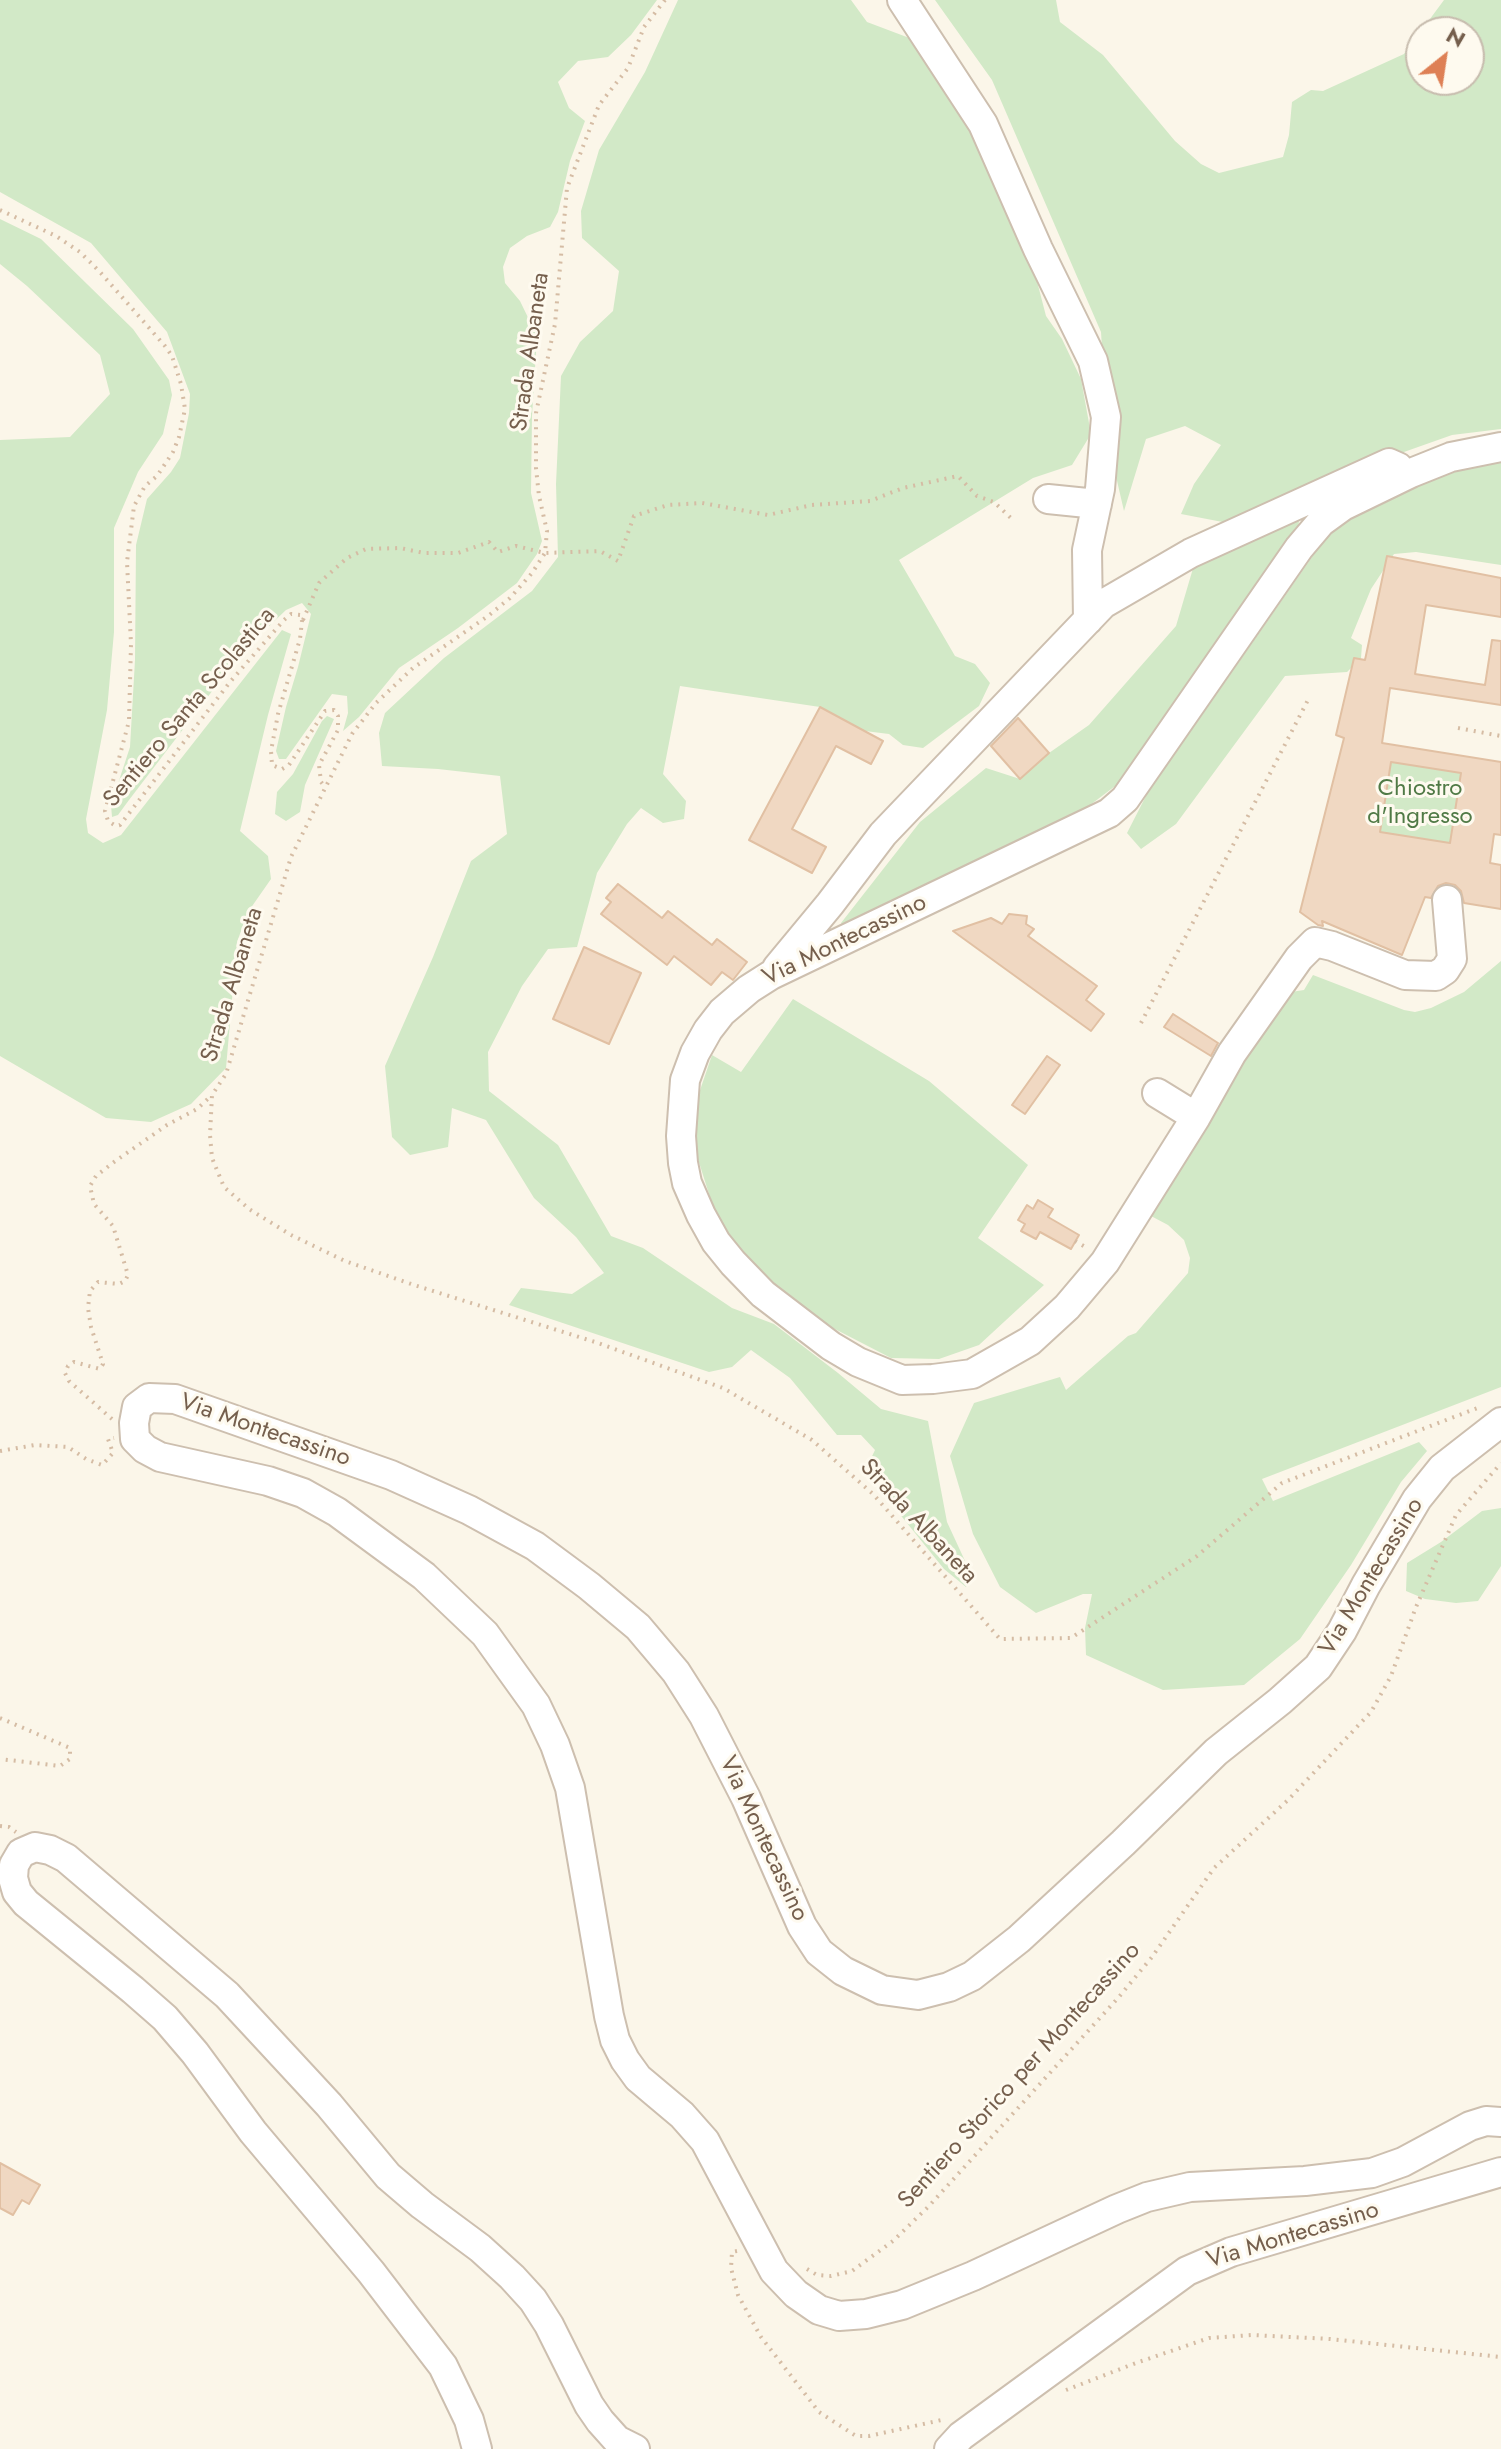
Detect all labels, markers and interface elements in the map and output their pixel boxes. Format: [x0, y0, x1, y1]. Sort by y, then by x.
north arrow [1405, 16, 1485, 96]
text: N [1440, 19, 1472, 55]
street label: Strada Albaneta [506, 271, 556, 433]
street label: Sentiero Santa Scolastica [98, 602, 282, 814]
park label: Chiostro d'Ingresso [1367, 775, 1473, 831]
street label: Via Montecassino [759, 889, 931, 993]
street label: Strada Albaneta [196, 904, 270, 1066]
street label: Via Montecassino [176, 1388, 354, 1474]
street label: Strada Albaneta [853, 1454, 983, 1590]
street label: Via Montecassino [1314, 1493, 1430, 1661]
street label: Via Montecassino [712, 1752, 814, 1926]
street label: Sentiero Storico per Montecassino [893, 1937, 1147, 2215]
street label: Via Montecassino [1203, 2196, 1383, 2276]

